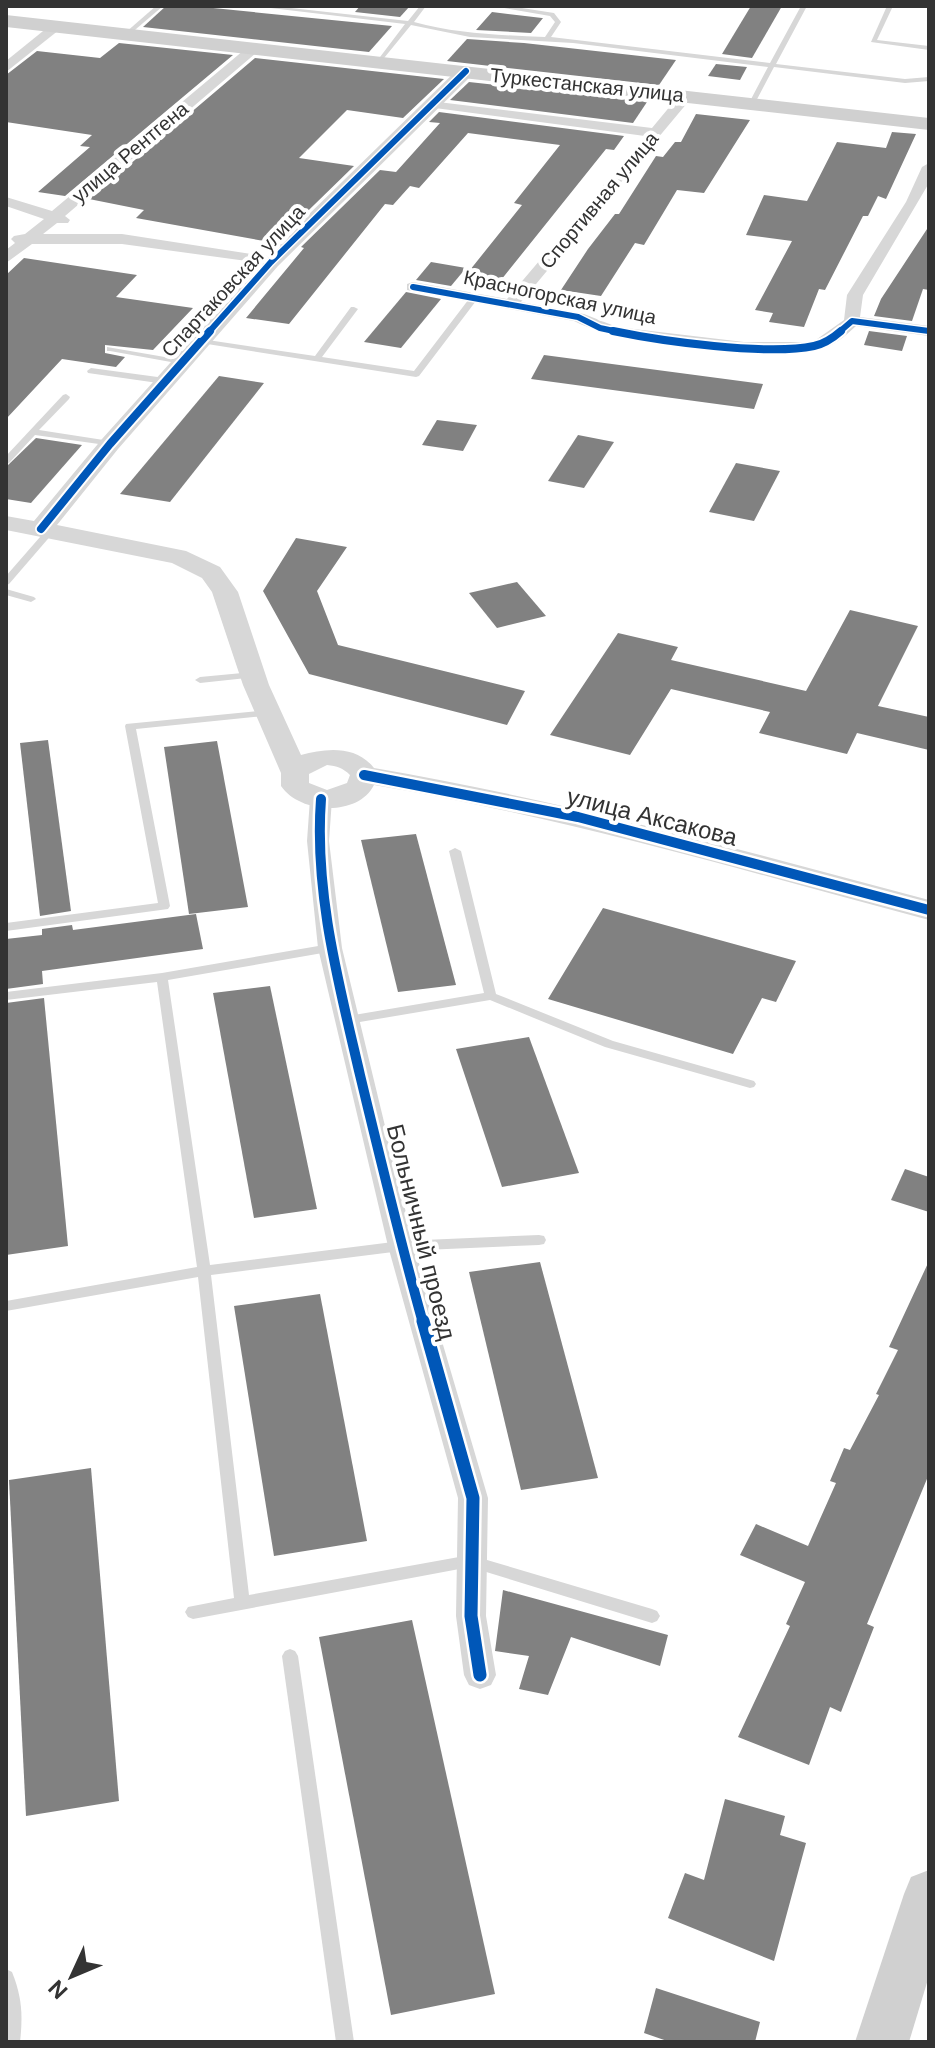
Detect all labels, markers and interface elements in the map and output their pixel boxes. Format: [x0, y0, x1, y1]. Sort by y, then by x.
street label: Туркестанская улица [489, 62, 686, 108]
street label: улица Рентгена [66, 95, 194, 208]
street label: Спортивная улица [534, 125, 665, 274]
street label: Спартаковская улица [156, 199, 311, 363]
street label: Красногорская улица [461, 264, 660, 330]
street label: улица Аксакова [564, 780, 741, 853]
street label: Больничный проезд [380, 1121, 463, 1343]
north arrow [32, 1936, 112, 2016]
text: N [42, 1974, 74, 2005]

